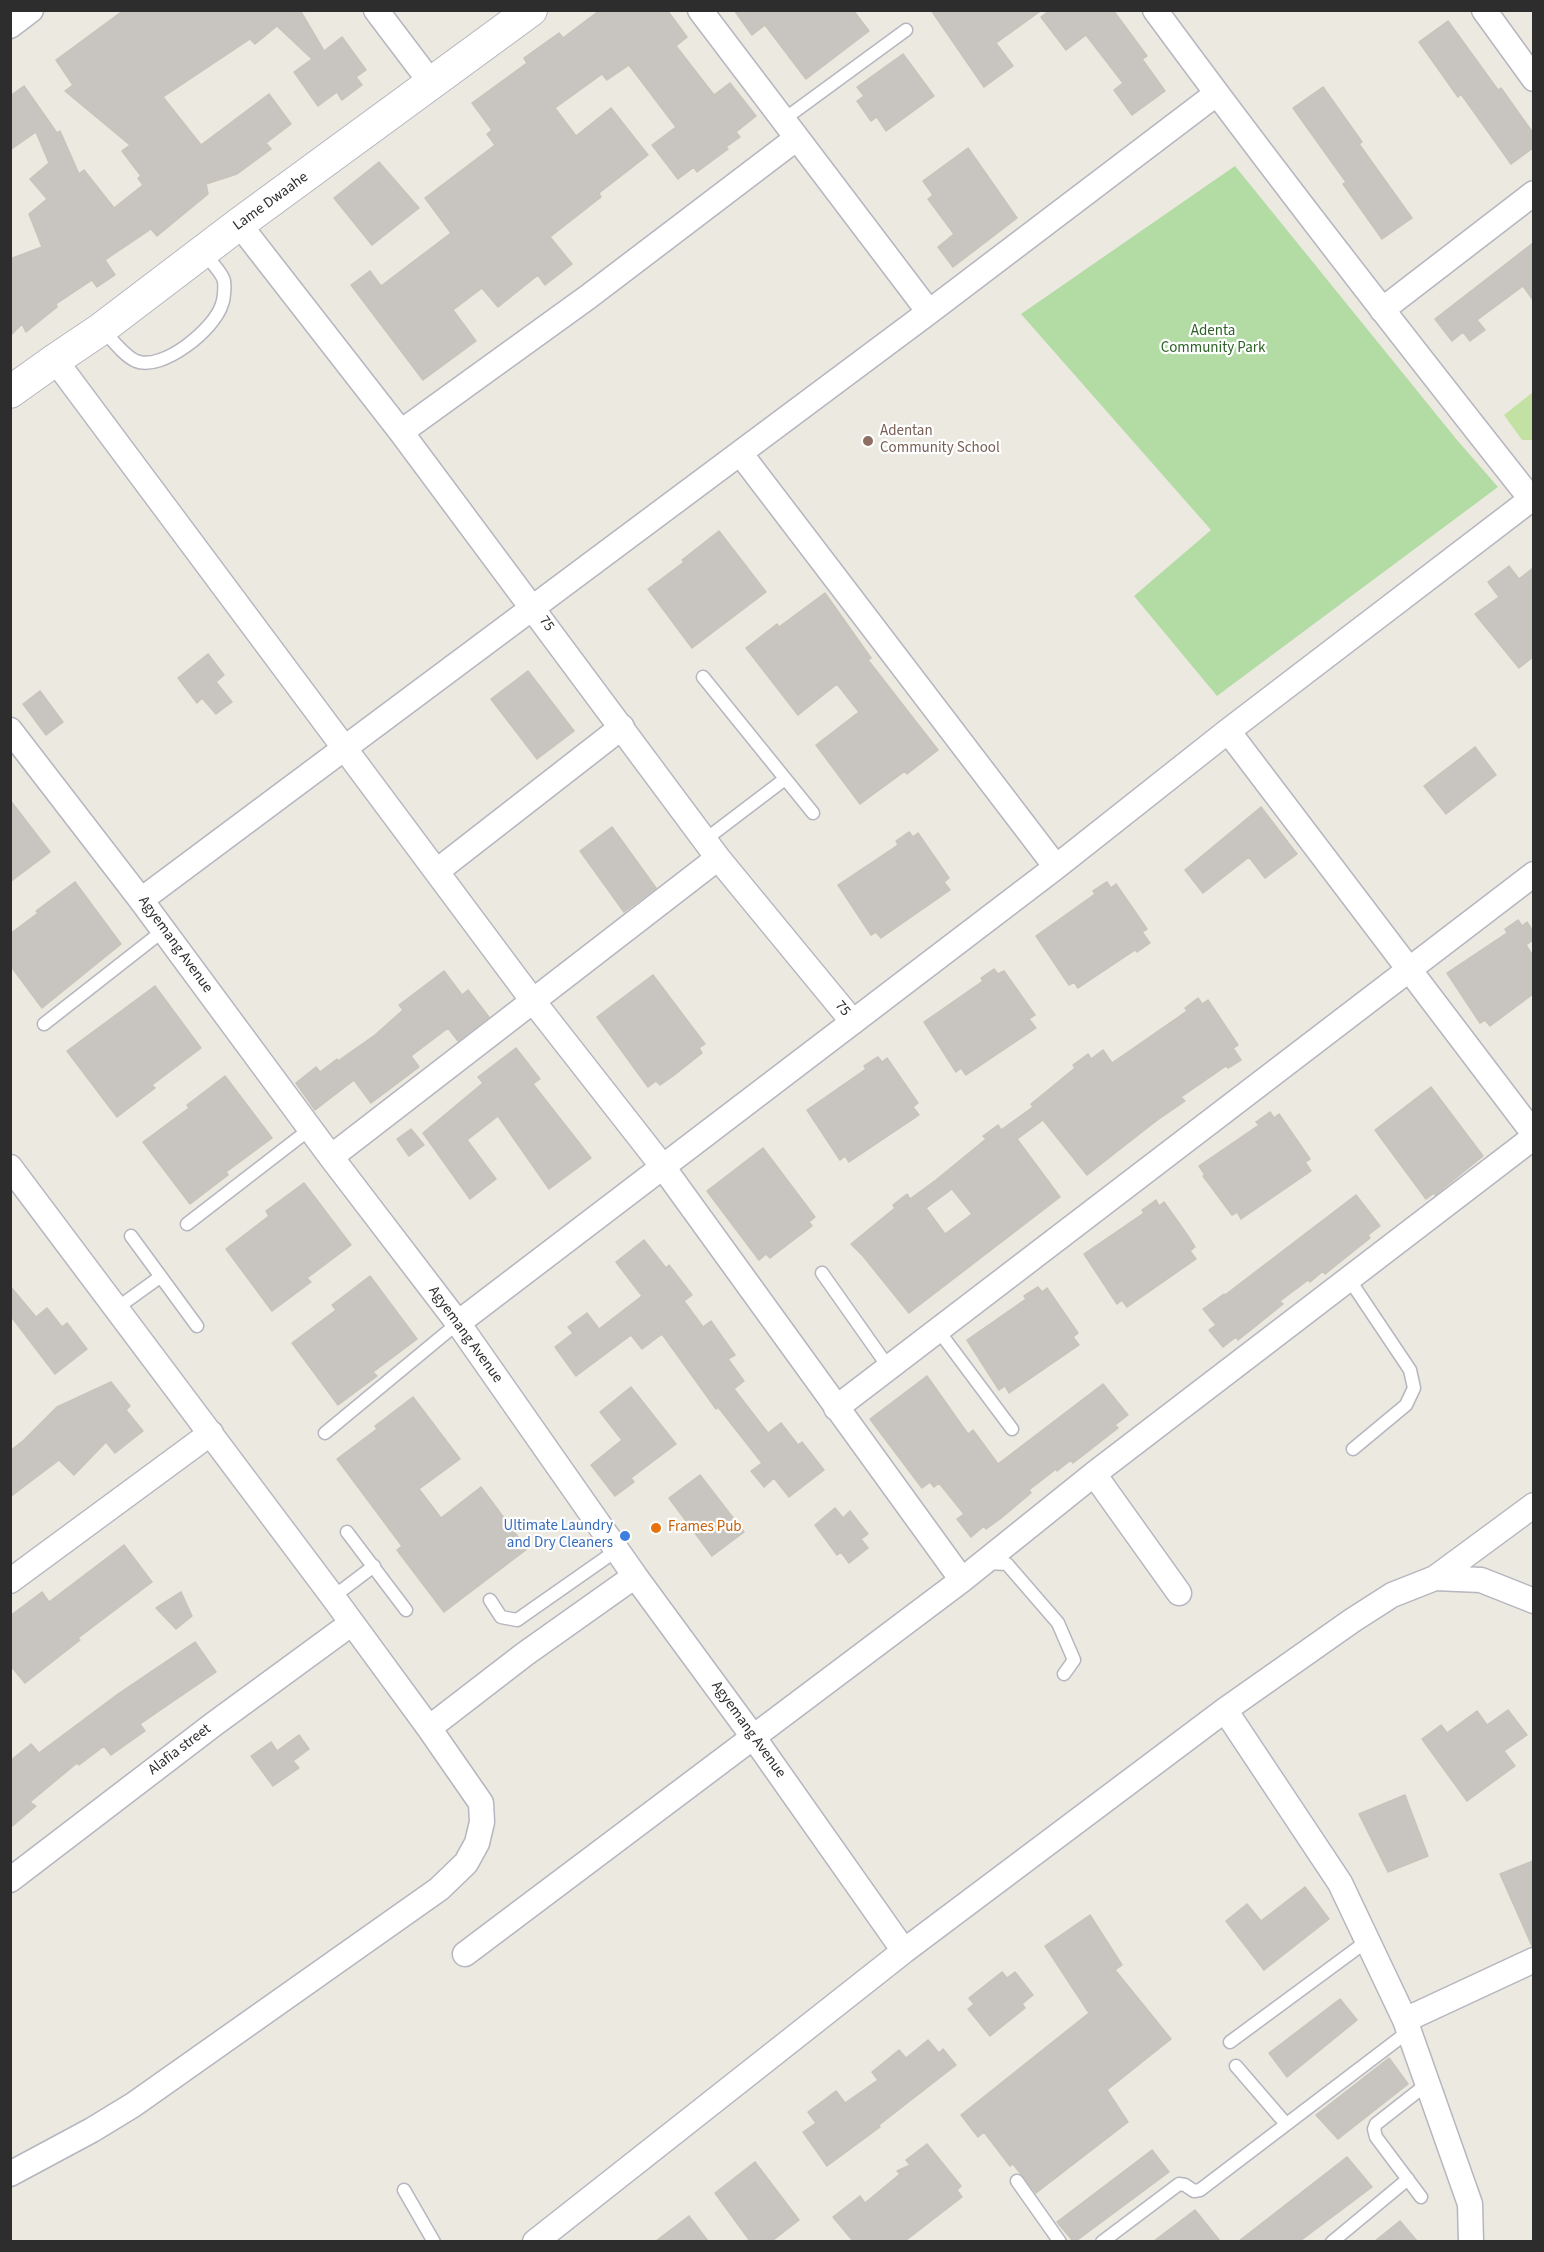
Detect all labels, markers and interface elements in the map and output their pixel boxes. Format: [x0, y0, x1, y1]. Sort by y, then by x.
street label: Lame Dwaahe [230, 169, 312, 235]
park label: Adenta Community Park [1161, 323, 1265, 358]
place label: Adentan Community School [880, 423, 1000, 458]
marker: Adentan Community School [861, 434, 875, 448]
street label: 75 [534, 613, 558, 635]
street label: Agyemang Avenue [134, 893, 216, 997]
street label: 75 [830, 998, 854, 1020]
street label: Agyemang Avenue [424, 1283, 506, 1387]
place label: Ultimate Laundry and Dry Cleaners [504, 1518, 613, 1553]
place label: Frames Pub [668, 1519, 742, 1537]
marker: Frames Pub [649, 1521, 663, 1535]
marker: Ultimate Laundry and Dry Cleaners [618, 1529, 632, 1543]
street label: Agyemang Avenue [707, 1678, 789, 1782]
street label: Alafia street [145, 1721, 215, 1779]

